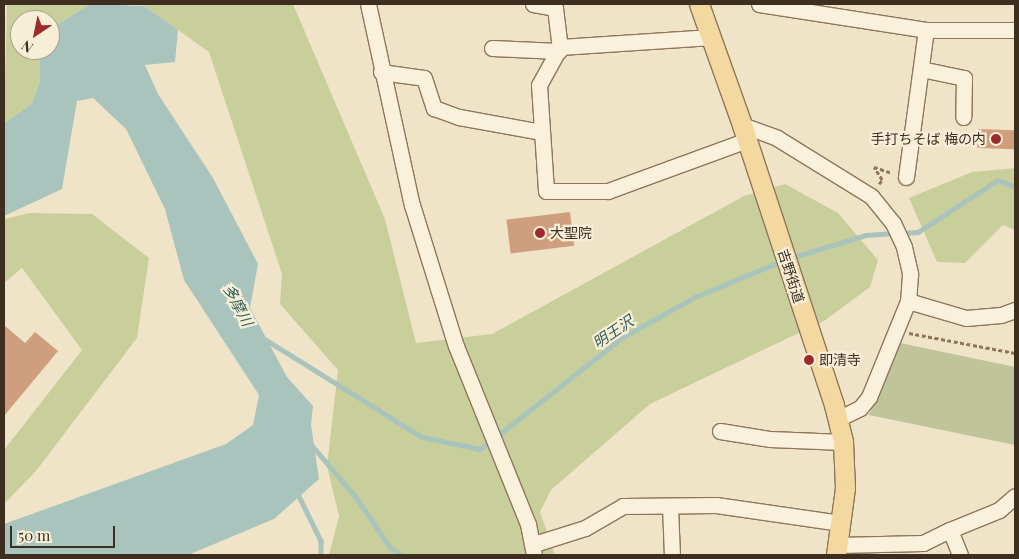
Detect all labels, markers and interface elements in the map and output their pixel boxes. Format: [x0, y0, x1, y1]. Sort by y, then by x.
north arrow [10, 10, 60, 60]
text: N [17, 36, 36, 58]
place label: 手打ちそば 梅の内 [871, 131, 986, 147]
marker: 手打ちそば 梅の内 [990, 133, 1002, 145]
place label: 大聖院 [550, 225, 592, 241]
marker: 大聖院 [534, 227, 546, 239]
street label: 吉野街道 [774, 247, 808, 305]
water label: 多摩川 [219, 281, 257, 329]
water label: 明王沢 [589, 312, 637, 352]
place label: 即清寺 [819, 352, 861, 368]
marker: 即清寺 [803, 354, 815, 366]
scale bar [12, 516, 118, 548]
text: 50 m [18, 525, 50, 545]

